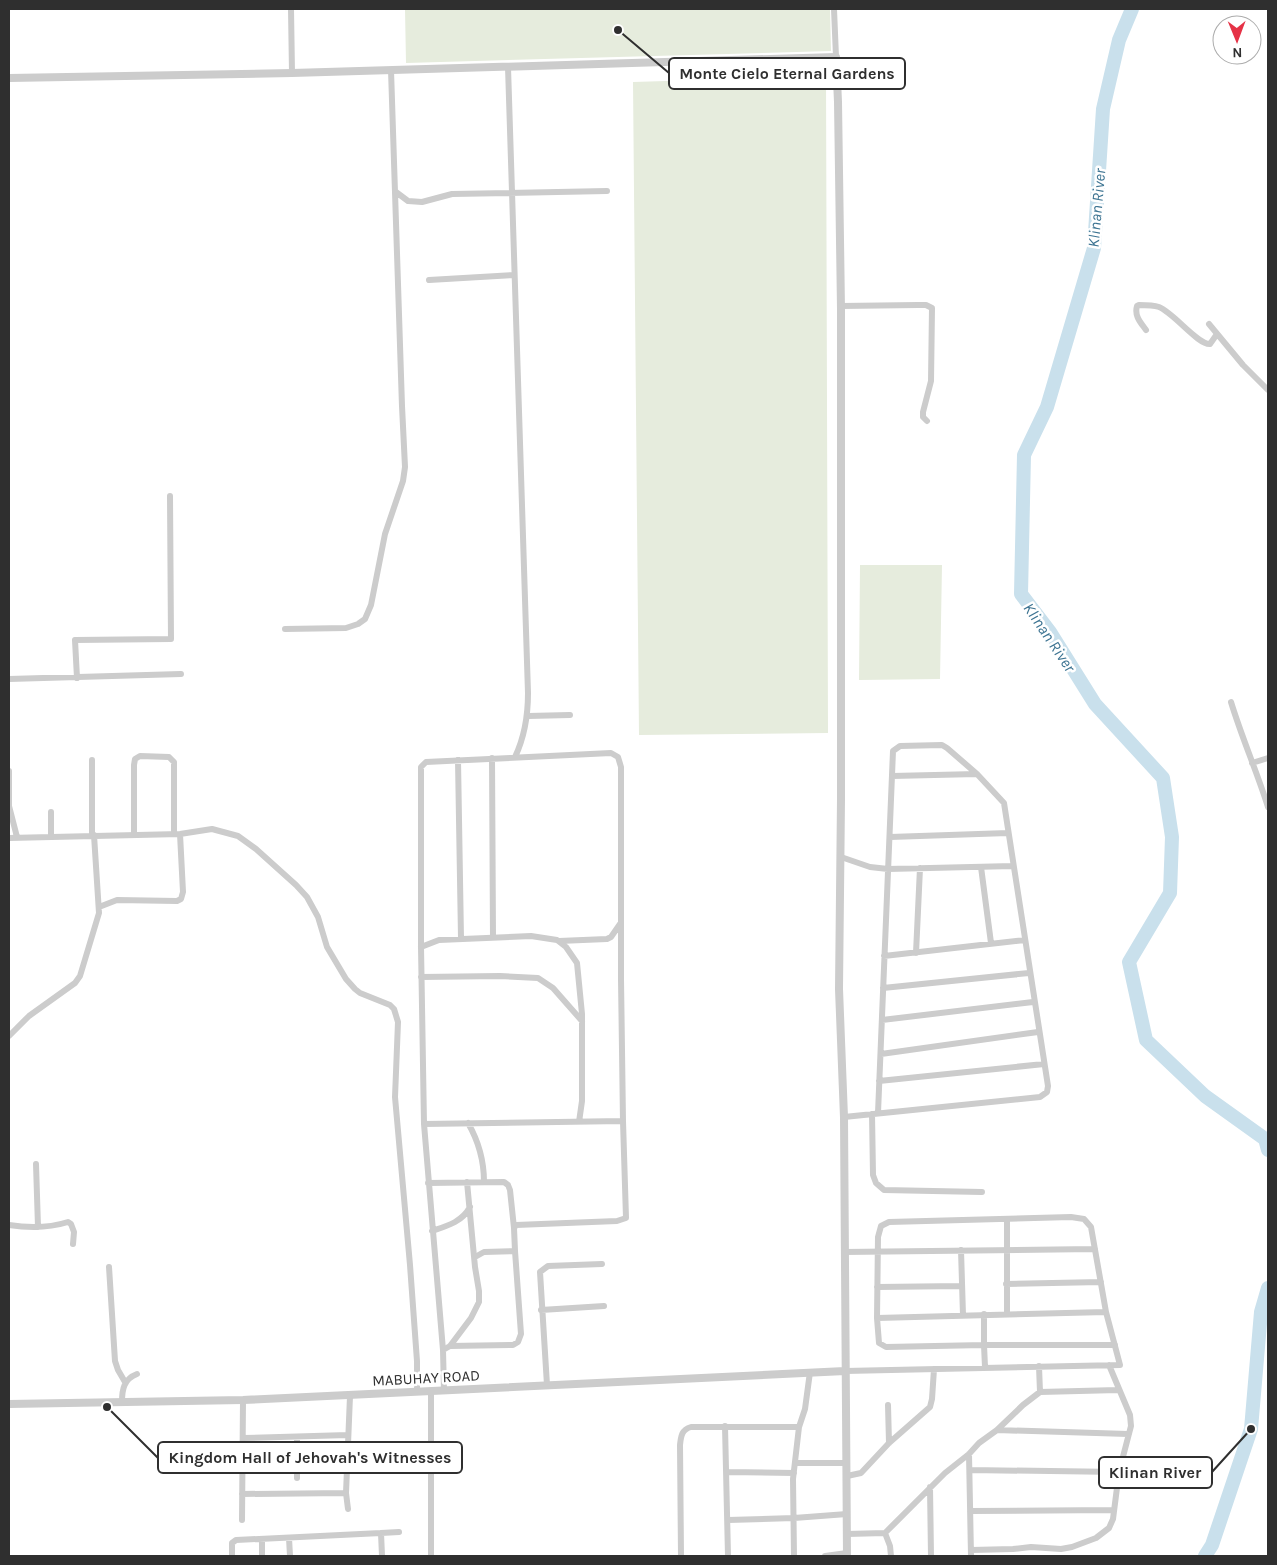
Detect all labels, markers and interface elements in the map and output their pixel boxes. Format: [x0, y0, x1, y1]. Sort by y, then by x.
north arrow [1212, 15, 1262, 65]
text: N [1232, 44, 1242, 61]
callout: Monte Cielo Eternal Gardens [669, 58, 905, 89]
text: Monte Cielo Eternal Gardens [679, 64, 895, 83]
water label: Klinan River [1084, 167, 1109, 248]
water label: Klinan River [1020, 599, 1080, 676]
street label: MABUHAY ROAD [372, 1366, 480, 1390]
callout: Kingdom Hall of Jehovah's Witnesses [158, 1442, 462, 1473]
text: Kingdom Hall of Jehovah's Witnesses [168, 1448, 452, 1467]
callout: Klinan River [1099, 1457, 1212, 1488]
text: Klinan River [1109, 1463, 1202, 1482]

